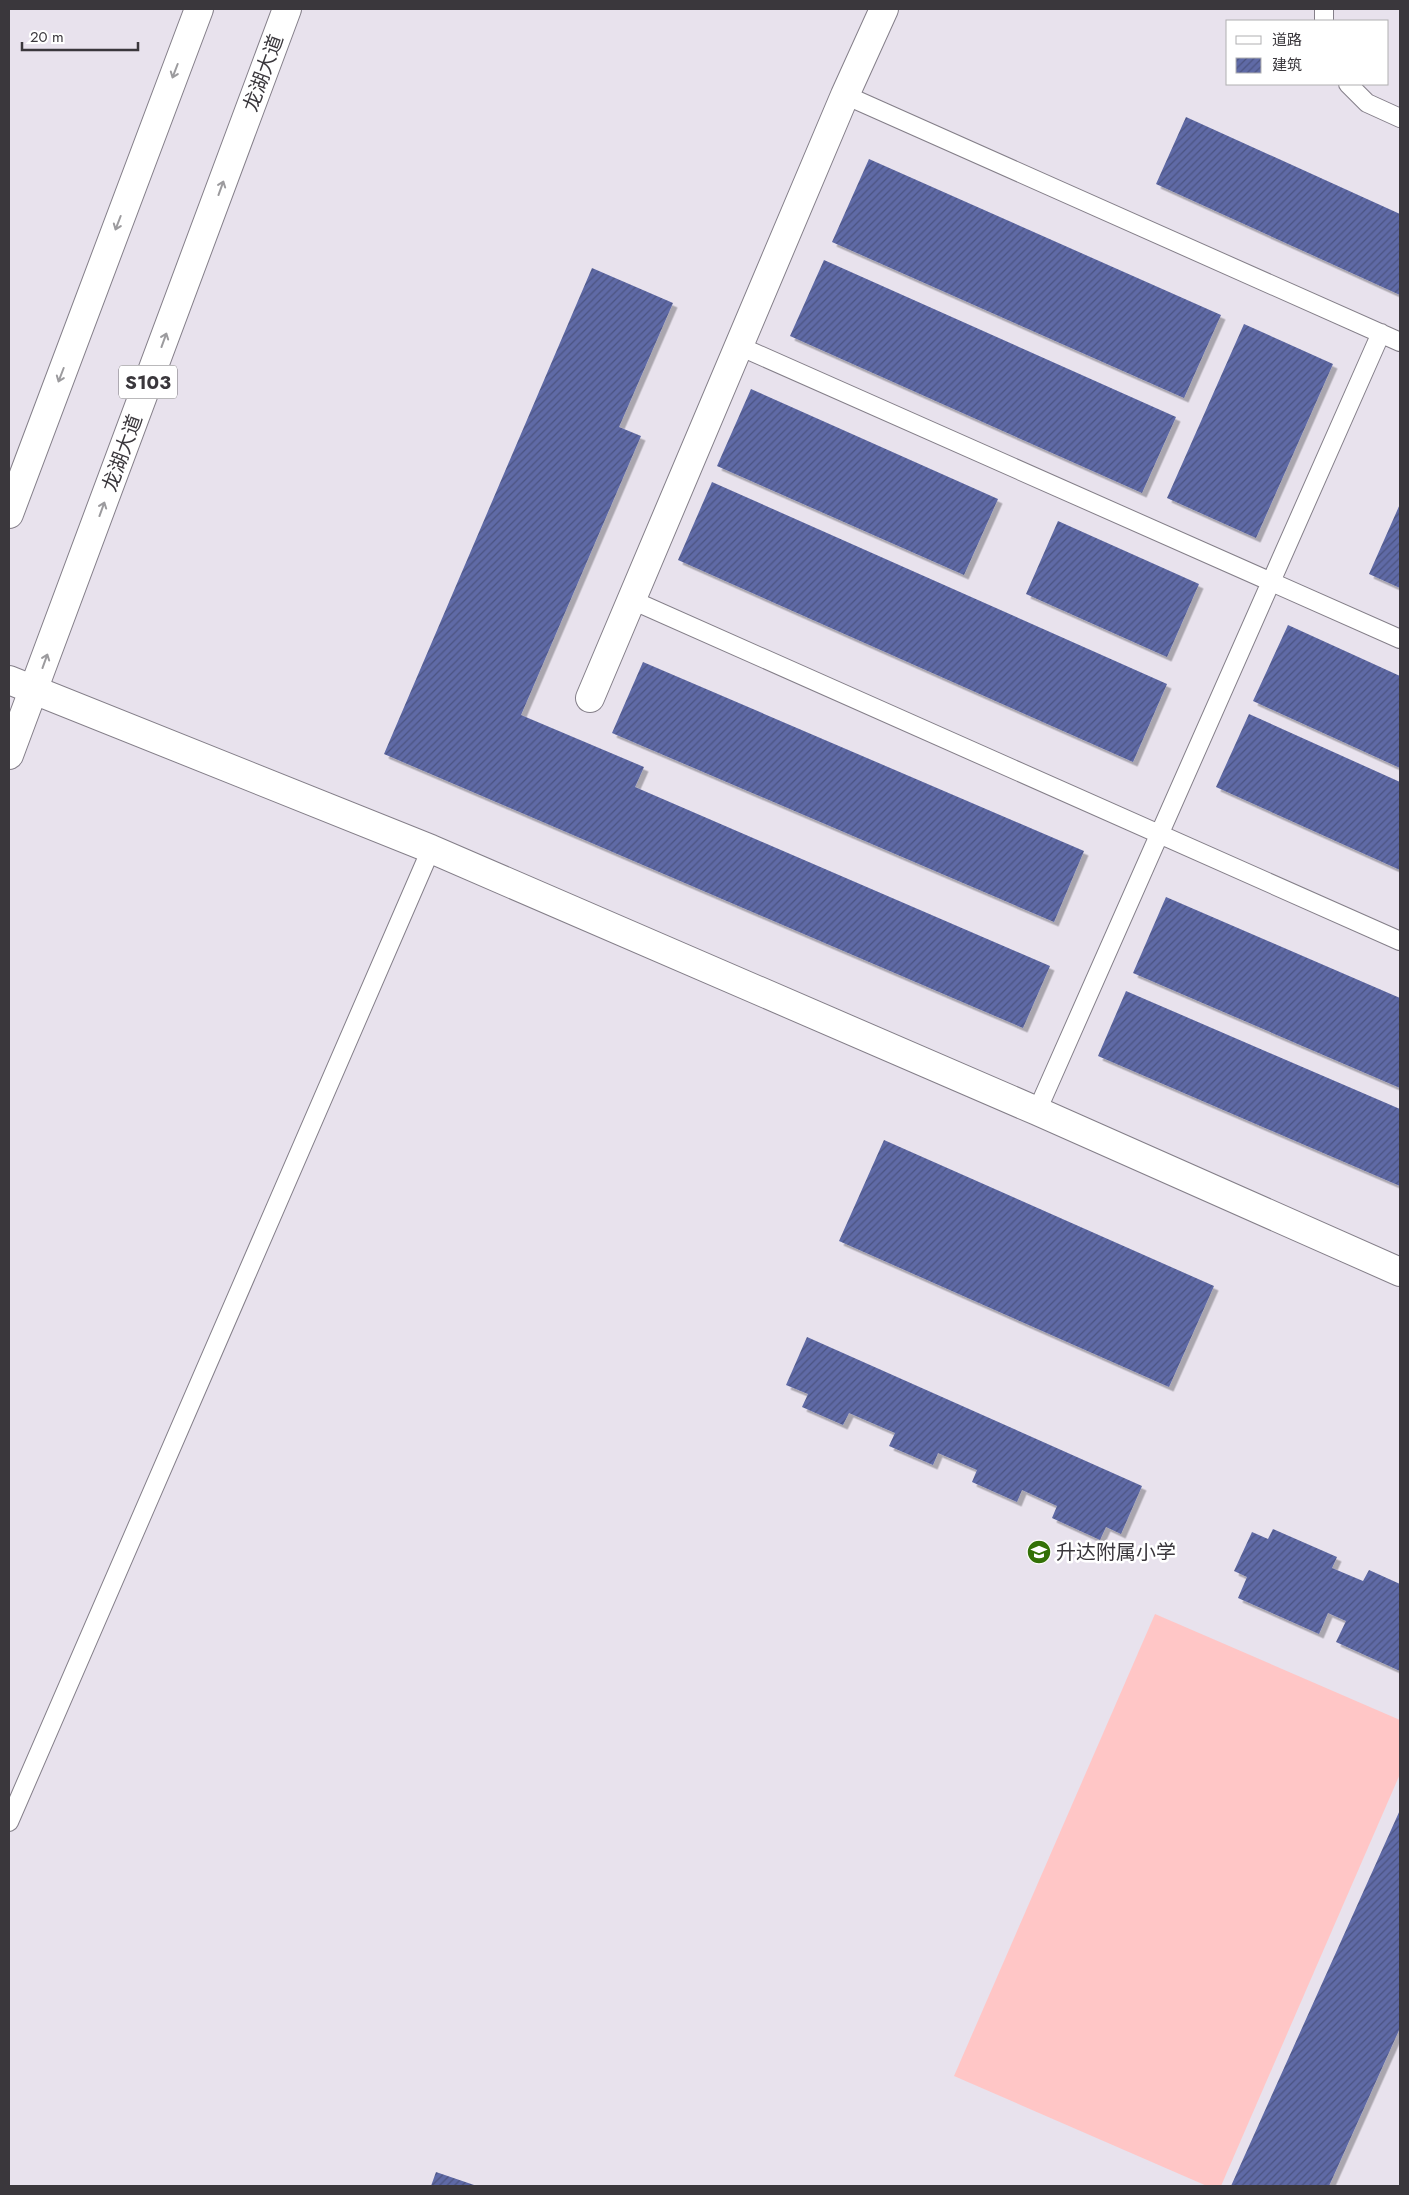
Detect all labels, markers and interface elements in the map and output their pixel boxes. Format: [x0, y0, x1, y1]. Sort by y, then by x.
scale bar [22, 20, 139, 52]
legend [1226, 20, 1389, 85]
text: 20 m [30, 26, 64, 48]
text: 道路 [1272, 29, 1302, 51]
street label: 龙湖大道 [236, 31, 291, 116]
text: 建筑 [1272, 54, 1302, 76]
one-way arrow [170, 63, 179, 78]
one-way arrow [217, 180, 226, 196]
one-way arrow [113, 215, 122, 230]
one-way arrow [160, 333, 169, 348]
road number: S103 [119, 366, 177, 398]
one-way arrow [56, 367, 65, 382]
street label: 龙湖大道 [95, 411, 150, 496]
one-way arrow [98, 501, 107, 517]
one-way arrow [41, 654, 50, 669]
place label: 升达附属小学 [1056, 1538, 1176, 1567]
school or university icon: 升达附属小学 [1026, 1539, 1052, 1565]

